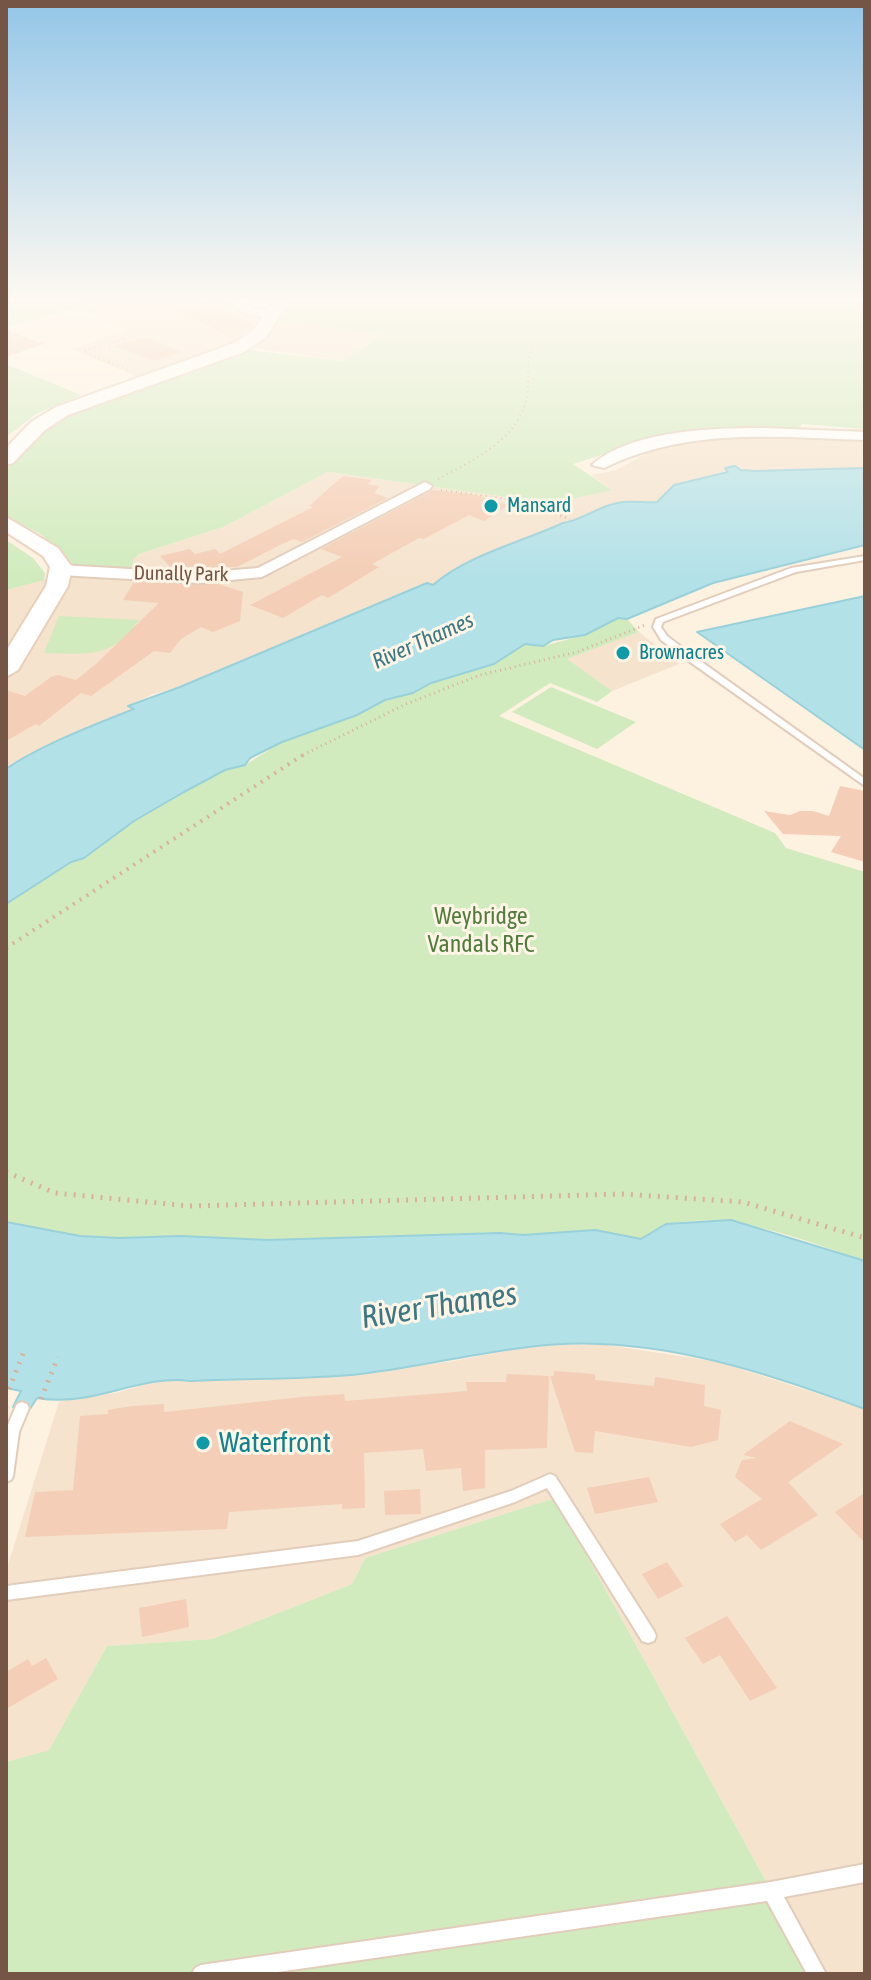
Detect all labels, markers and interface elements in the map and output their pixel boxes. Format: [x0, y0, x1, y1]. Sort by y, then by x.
place label: Mansard [507, 494, 571, 518]
marker: Mansard [482, 497, 500, 515]
street label: Dunally Park [133, 561, 229, 587]
water label: River Thames [368, 607, 478, 675]
place label: Brownacres [639, 641, 724, 665]
marker: Brownacres [614, 644, 632, 662]
park label: Weybridge Vandals RFC [428, 902, 534, 958]
water label: River Thames [358, 1275, 520, 1337]
place label: Waterfront [219, 1426, 331, 1460]
marker: Waterfront [194, 1434, 212, 1452]

